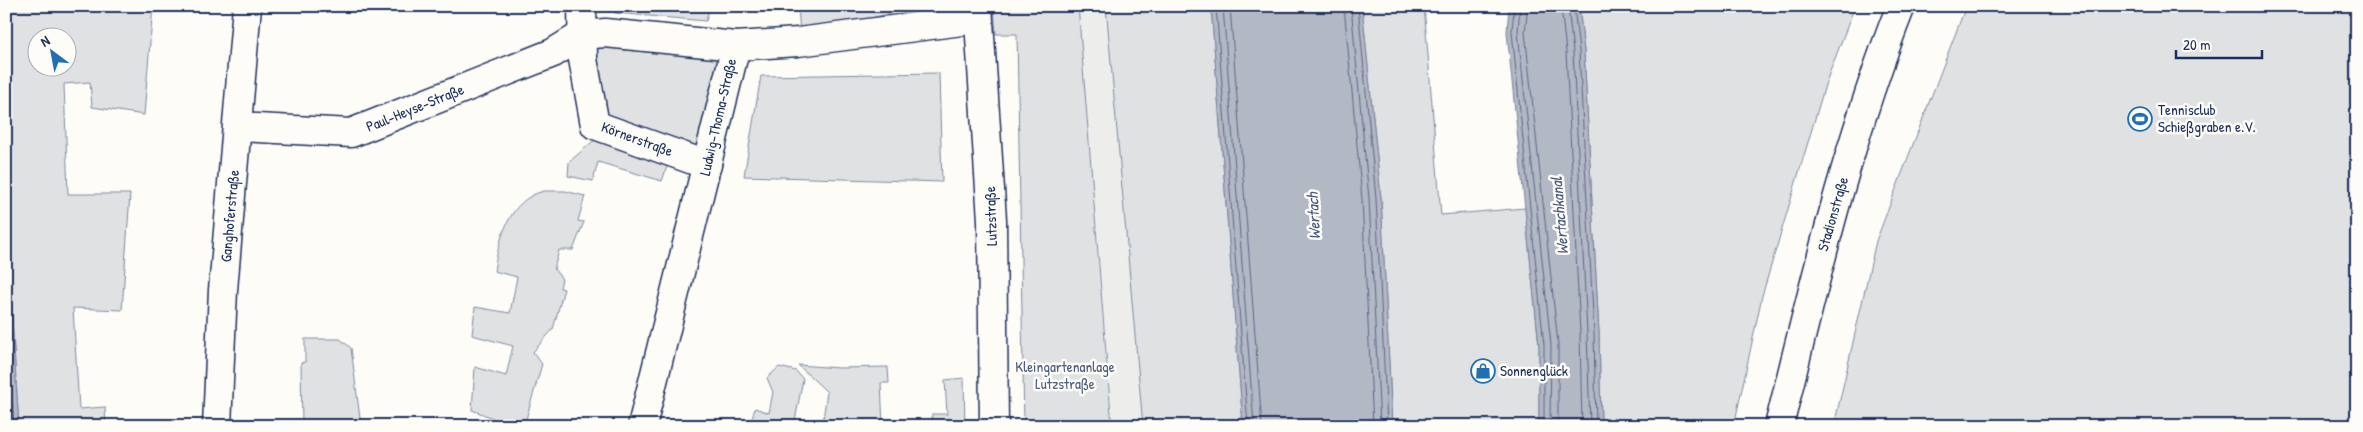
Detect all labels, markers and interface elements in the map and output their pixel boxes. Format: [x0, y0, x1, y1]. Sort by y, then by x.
north arrow [28, 28, 78, 78]
scale bar [2176, 28, 2262, 60]
text: N [37, 30, 54, 51]
text: 20 m [2183, 34, 2210, 55]
street label: Ludwig-Thoma-Straße [694, 56, 741, 178]
street label: Paul-Heyse-Straße [363, 78, 467, 137]
place label: Tennisclub Schießgraben e.V. [2158, 99, 2256, 137]
sports icon: Tennisclub Schießgraben e.V. [2127, 106, 2153, 132]
street label: Körnerstraße [598, 116, 676, 161]
street label: Ganghoferstraße [215, 169, 244, 263]
street label: Stadionstraße [1812, 174, 1853, 254]
water label: Wertachkanal [1545, 176, 1573, 256]
street label: Lutzstraße [979, 186, 1002, 246]
water label: Wertach [1301, 191, 1325, 240]
park label: Kleingartenanlage Lutzstraße [1015, 356, 1115, 394]
shop icon: Sonnenglück [1470, 358, 1496, 384]
place label: Sonnenglück [1500, 360, 1568, 381]

